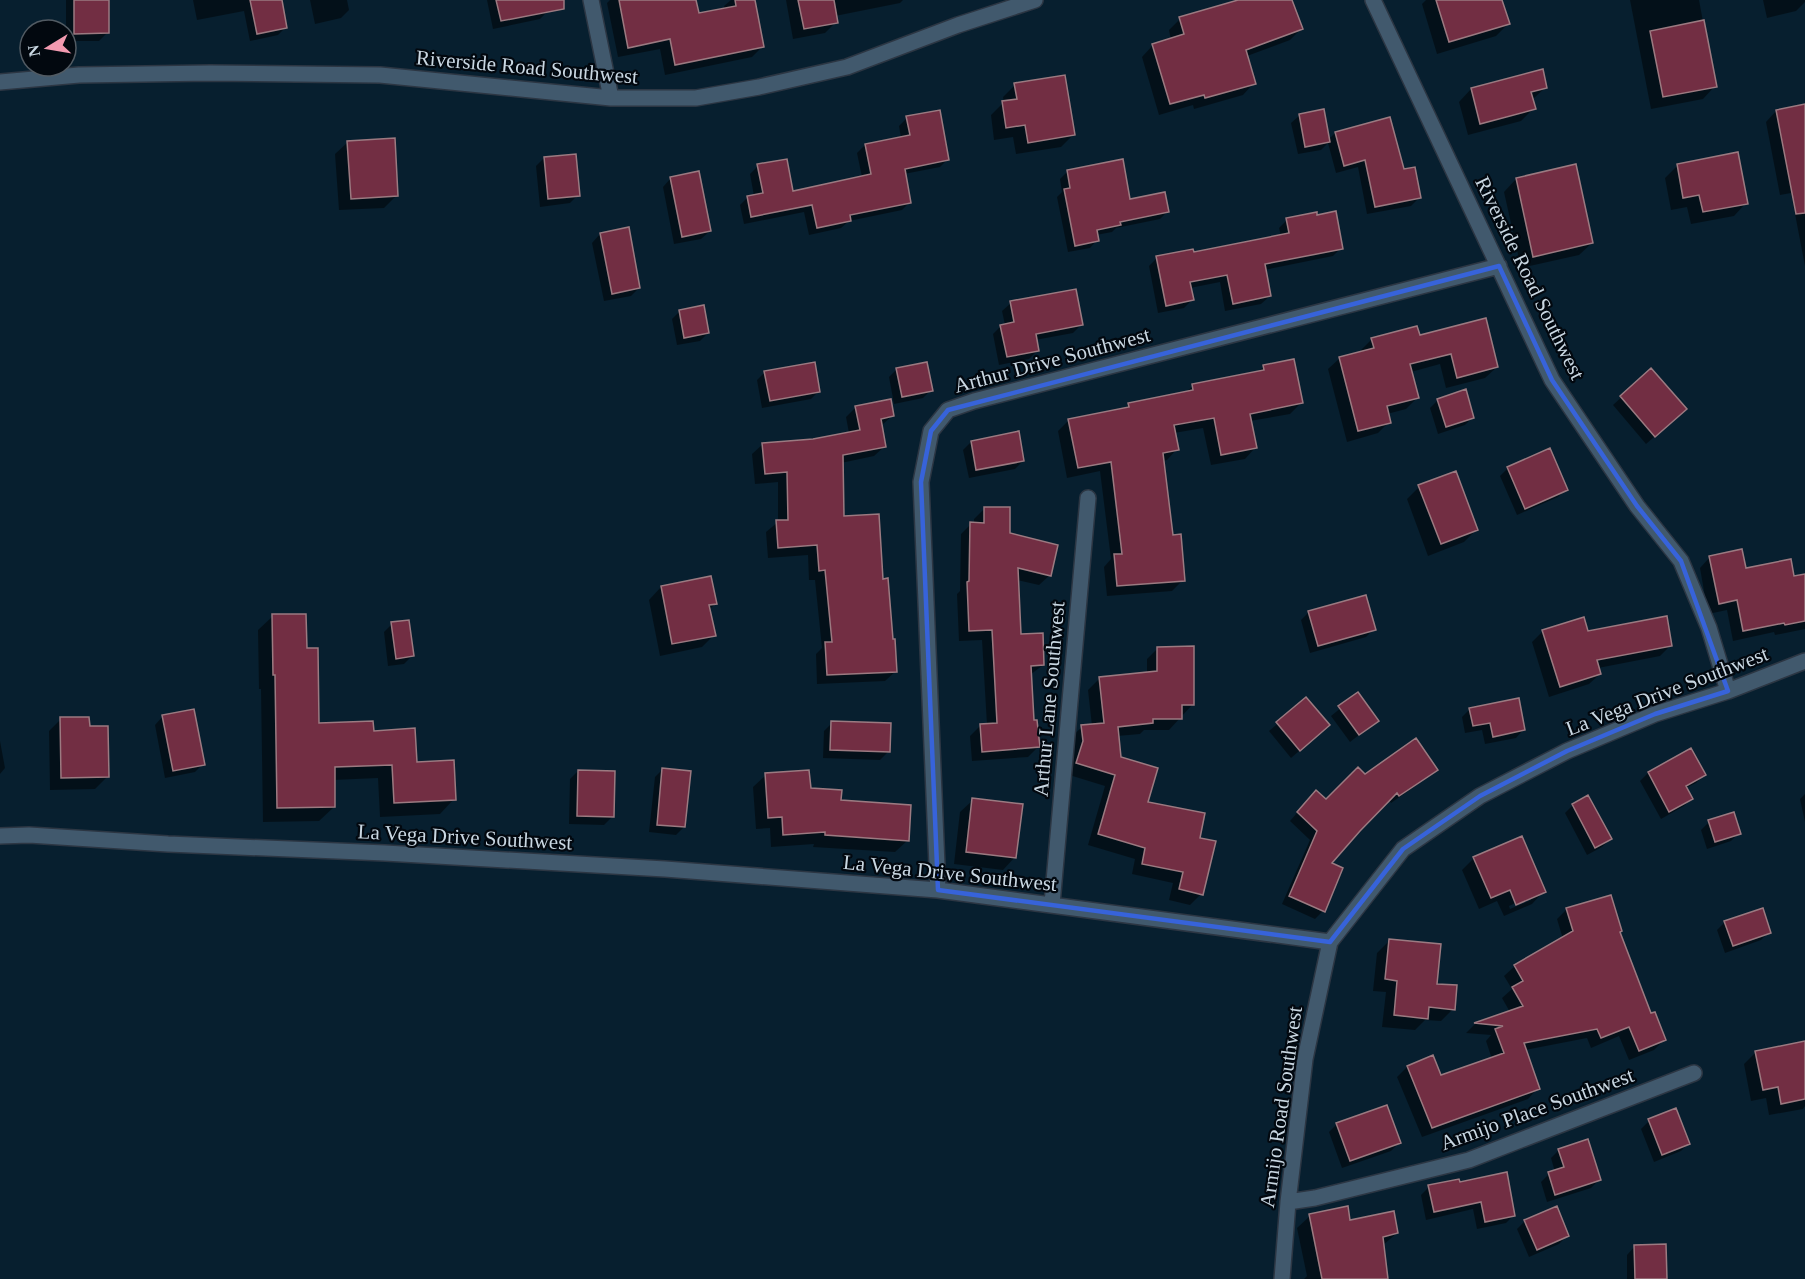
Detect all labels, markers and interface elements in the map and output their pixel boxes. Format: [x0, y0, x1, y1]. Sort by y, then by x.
north arrow [18, 18, 78, 78]
text: N [24, 43, 43, 58]
street label: Riverside Road Southwest [415, 45, 639, 89]
street label: Riverside Road Southwest [1470, 173, 1590, 384]
street label: Arthur Drive Southwest [951, 322, 1153, 398]
street label: Arthur Lane Southwest [1029, 600, 1070, 798]
street label: La Vega Drive Southwest [1562, 641, 1772, 741]
street label: La Vega Drive Southwest [357, 819, 573, 855]
street label: La Vega Drive Southwest [842, 850, 1058, 896]
street label: Armijo Road Southwest [1255, 1005, 1307, 1209]
street label: Armijo Place Southwest [1437, 1063, 1637, 1155]

